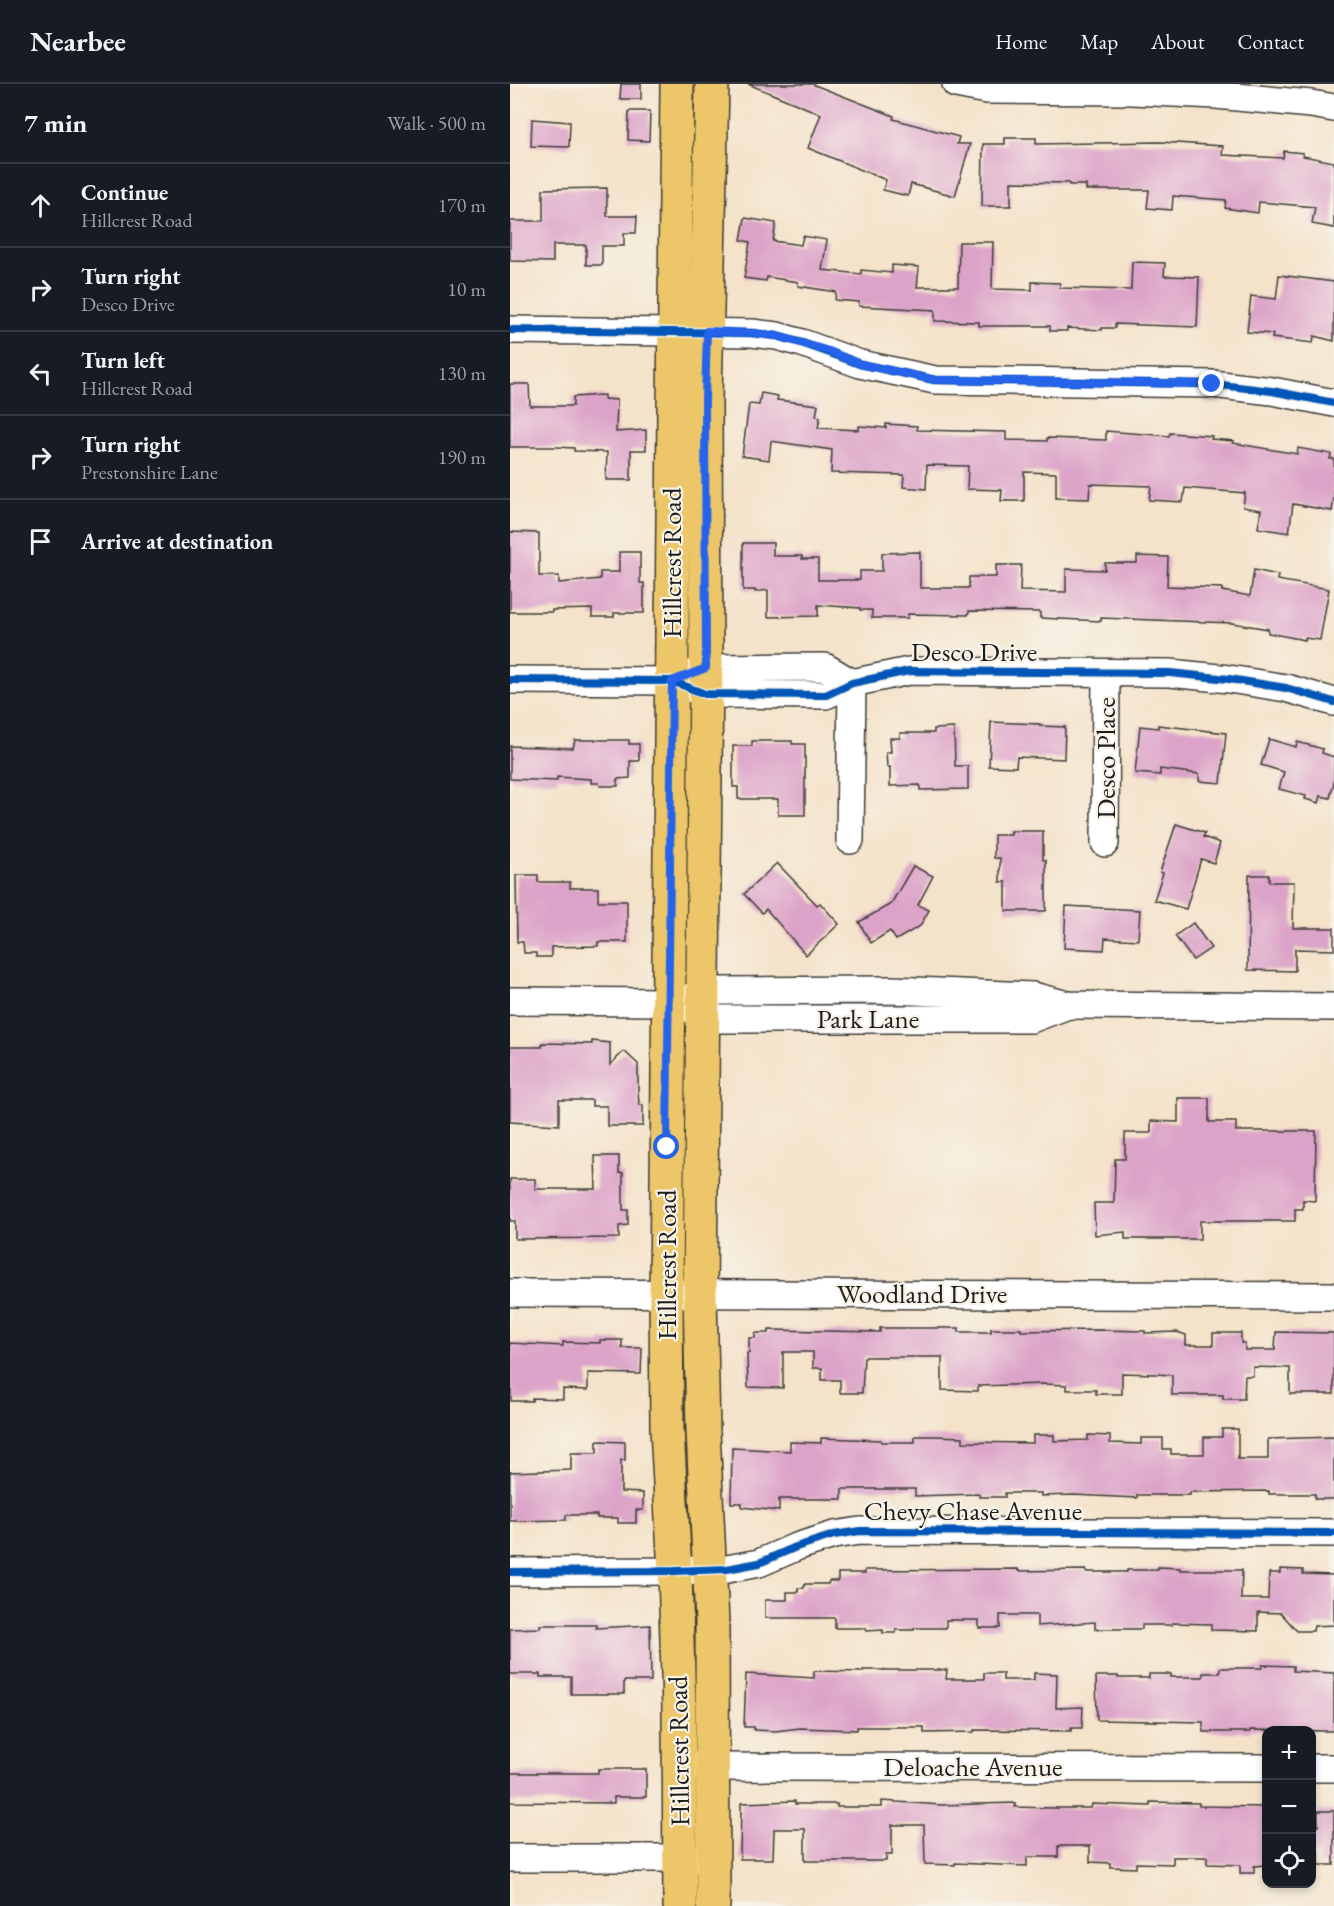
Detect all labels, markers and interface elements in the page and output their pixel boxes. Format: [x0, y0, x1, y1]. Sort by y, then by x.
text: Nearbee [30, 23, 126, 59]
text: Home [995, 28, 1047, 55]
text: Map [1080, 28, 1118, 55]
text: About [1151, 28, 1204, 55]
text: Contact [1237, 28, 1304, 55]
text: 7 min [24, 106, 87, 140]
text: Walk · 500 m [387, 110, 486, 136]
text: Continue [81, 178, 168, 207]
icon: ahead [24, 189, 57, 222]
text: 170 m [438, 192, 486, 218]
text: Hillcrest Road [81, 207, 193, 233]
text: Turn right [81, 262, 180, 291]
icon: right [24, 273, 57, 306]
text: 10 m [447, 276, 486, 302]
text: Desco Drive [81, 291, 175, 317]
text: Turn left [81, 346, 165, 375]
icon: left [24, 357, 57, 390]
text: 130 m [438, 360, 486, 386]
route end [1198, 370, 1224, 396]
text: Hillcrest Road [81, 375, 193, 401]
text: Turn right [81, 430, 180, 459]
icon: right [24, 441, 57, 474]
text: 190 m [438, 444, 486, 470]
text: Prestonshire Lane [81, 459, 218, 485]
street label: Hillcrest Road [654, 487, 689, 638]
icon: arrive [24, 525, 57, 558]
text: Arrive at destination [81, 527, 273, 556]
street label: Desco Drive [911, 634, 1037, 669]
street label: Desco Place [1088, 697, 1123, 819]
street label: Park Lane [817, 1001, 919, 1036]
route start [653, 1133, 679, 1159]
street label: Hillcrest Road [649, 1189, 684, 1340]
street label: Woodland Drive [837, 1276, 1007, 1311]
street label: Chevy Chase Avenue [864, 1493, 1082, 1528]
street label: Hillcrest Road [660, 1675, 697, 1827]
map controls [1262, 1726, 1316, 1888]
button: + [1262, 1726, 1316, 1780]
street label: Deloache Avenue [883, 1749, 1063, 1784]
button: − [1262, 1780, 1316, 1834]
button: locate [1262, 1834, 1316, 1888]

